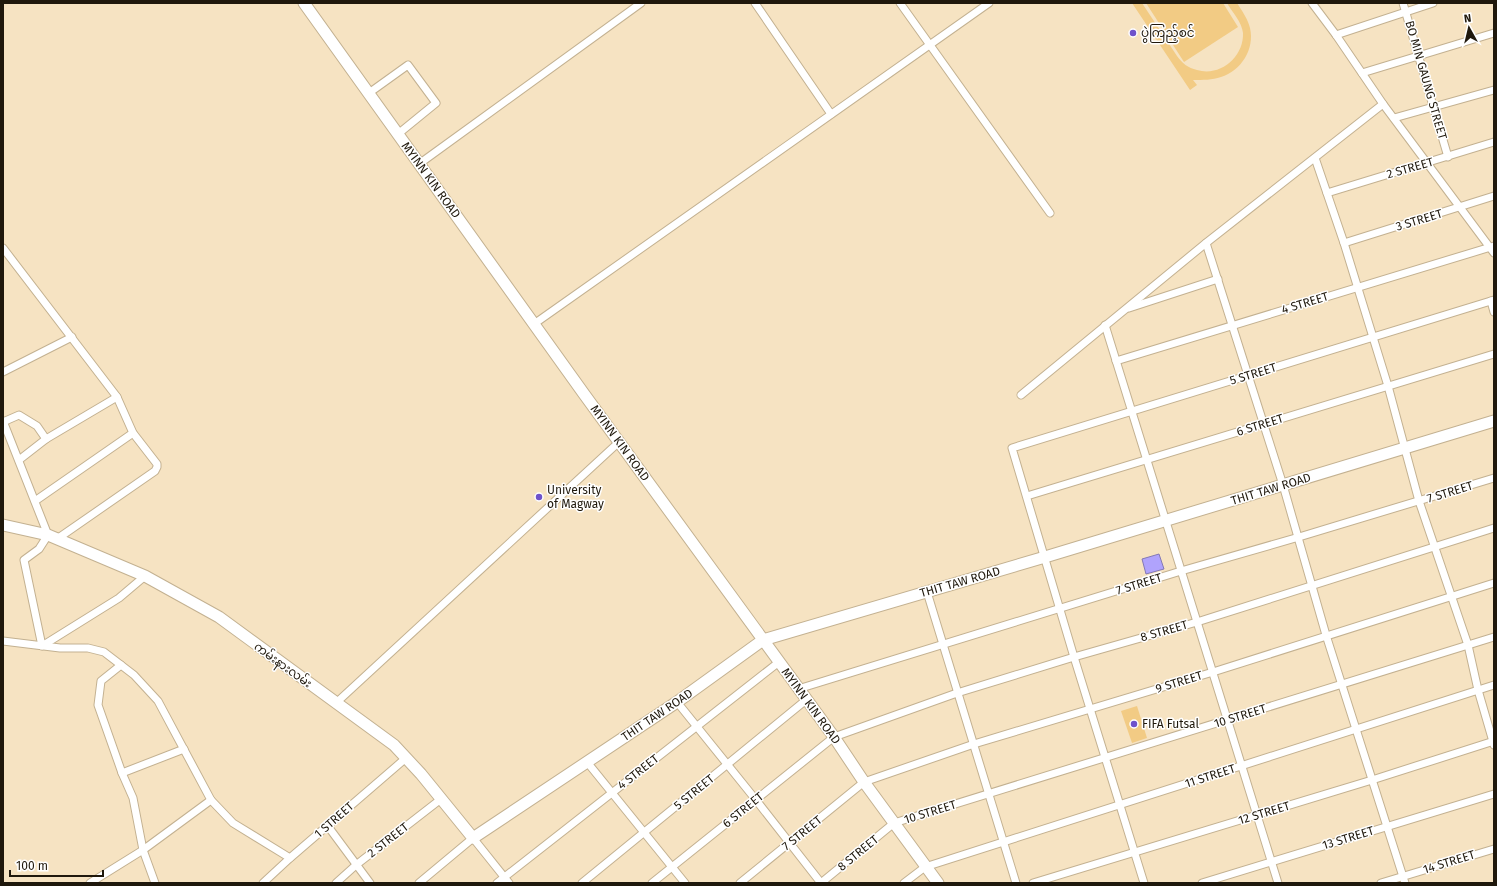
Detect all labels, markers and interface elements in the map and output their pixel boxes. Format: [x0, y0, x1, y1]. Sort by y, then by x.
north arrow [1449, 8, 1489, 48]
text: N [1463, 12, 1472, 26]
street label: BO MIN GAUNG STREET [1402, 19, 1450, 142]
place label: ပွဲကြည့်စင် [1141, 24, 1195, 43]
marker: ပွဲကြည့်စင် [1128, 28, 1138, 38]
street label: MYINN KIN ROAD [399, 139, 464, 221]
street label: 2 STREET [1385, 154, 1436, 181]
street label: 3 STREET [1394, 206, 1445, 234]
street label: 4 STREET [1280, 289, 1331, 317]
street label: 5 STREET [1228, 360, 1279, 388]
street label: MYINN KIN ROAD [588, 402, 653, 484]
street label: 6 STREET [1235, 411, 1286, 439]
street label: THIT TAW ROAD [1229, 470, 1313, 508]
street label: 7 STREET [1425, 478, 1475, 506]
place label: University of Magway [547, 483, 604, 511]
marker: University of Magway [534, 492, 544, 502]
street label: THIT TAW ROAD [918, 564, 1002, 600]
street label: 7 STREET [1114, 570, 1164, 598]
street label: 8 STREET [1139, 617, 1190, 644]
street label: ကမ်းနားလမ်း [250, 638, 316, 693]
street label: MYINN KIN ROAD [779, 665, 844, 747]
street label: 9 STREET [1154, 668, 1205, 696]
street label: THIT TAW ROAD [619, 686, 695, 744]
street label: 10 STREET [1212, 701, 1269, 731]
place label: FIFA Futsal [1142, 717, 1199, 731]
marker: FIFA Futsal [1129, 719, 1139, 729]
street label: 4 STREET [615, 751, 662, 792]
street label: 11 STREET [1183, 761, 1238, 791]
street label: 5 STREET [671, 771, 718, 813]
street label: 6 STREET [720, 789, 767, 831]
street label: 10 STREET [902, 797, 959, 827]
street label: 12 STREET [1237, 798, 1292, 827]
street label: 1 STREET [312, 799, 357, 841]
street label: 7 STREET [779, 812, 825, 853]
street label: 2 STREET [365, 819, 412, 860]
street label: 13 STREET [1321, 823, 1376, 852]
street label: 8 STREET [835, 832, 882, 874]
street label: 14 STREET [1421, 847, 1477, 877]
scale bar [10, 852, 103, 878]
text: 100 m [16, 859, 48, 873]

